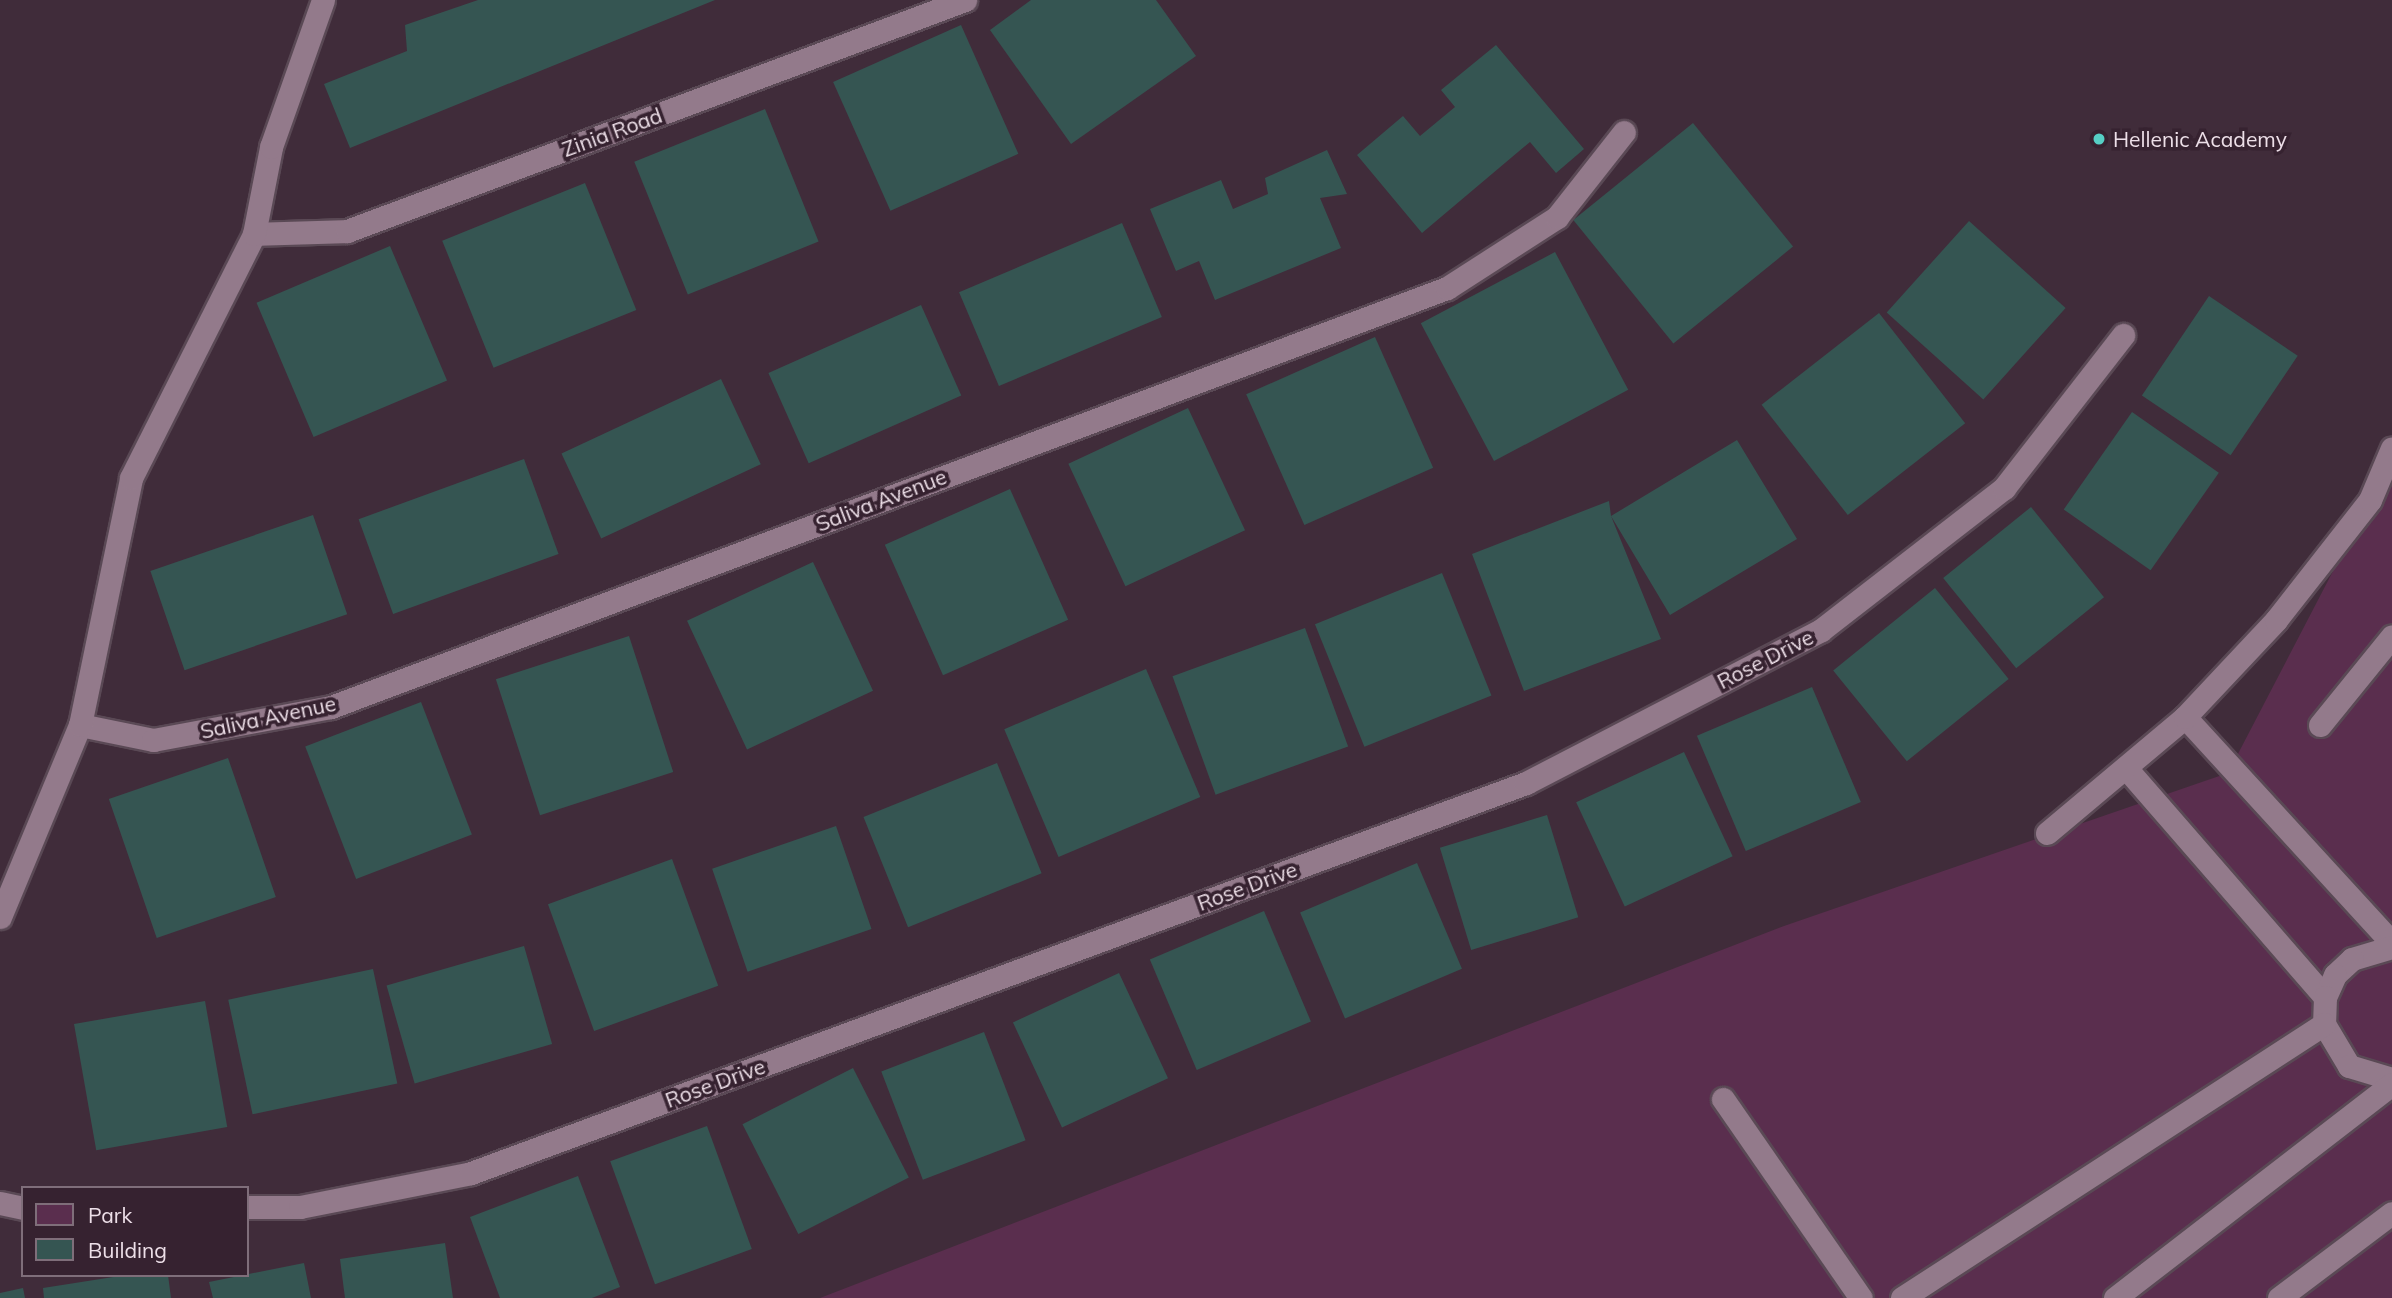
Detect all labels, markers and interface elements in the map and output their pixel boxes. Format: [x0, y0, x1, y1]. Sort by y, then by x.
street label: Zinia Road [559, 102, 665, 162]
place label: Hellenic Academy [2113, 126, 2287, 152]
marker: Hellenic Academy [2091, 131, 2107, 147]
street label: Saliva Avenue [812, 464, 950, 536]
street label: Rose Drive [1713, 624, 1817, 694]
street label: Saliva Avenue [198, 690, 338, 744]
street label: Rose Drive [1194, 856, 1300, 916]
street label: Rose Drive [662, 1053, 768, 1113]
legend [21, 1186, 248, 1277]
text: Park [88, 1202, 132, 1228]
text: Building [88, 1237, 167, 1263]

